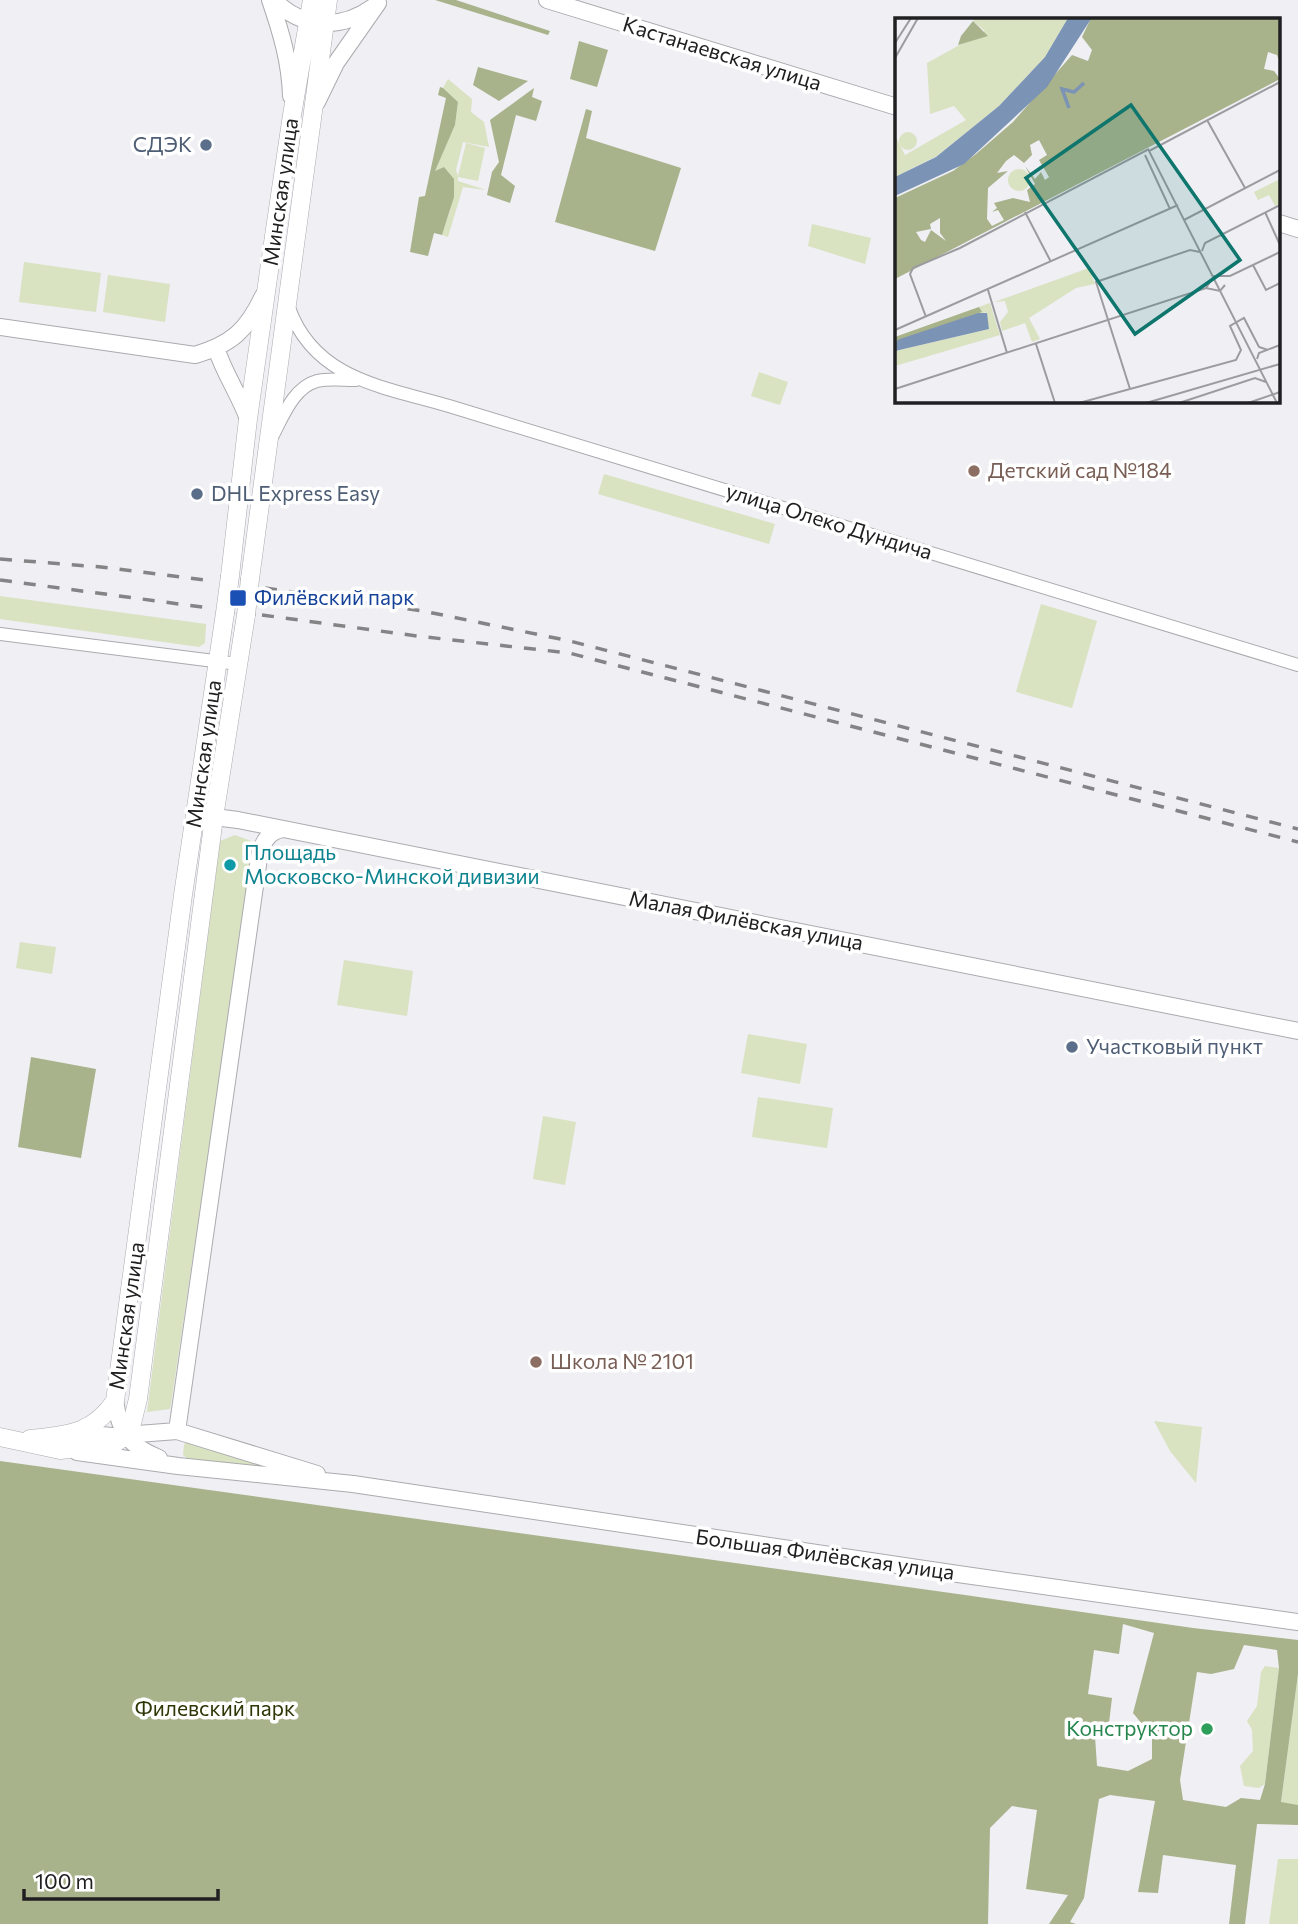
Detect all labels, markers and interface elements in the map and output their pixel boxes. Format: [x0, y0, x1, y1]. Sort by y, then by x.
street label: Кастанаевская улица [620, 10, 825, 95]
inset map [895, 18, 1280, 402]
street label: Минская улица [257, 116, 302, 267]
place label: СДЭК [133, 131, 192, 156]
marker: СДЭК [198, 137, 214, 153]
place label: Детский сад №184 [988, 457, 1172, 482]
marker: Детский сад №184 [966, 463, 982, 479]
street label: улица Олеко Дундича [723, 477, 936, 564]
place label: DHL Express Easy [211, 480, 380, 505]
marker: DHL Express Easy [189, 486, 205, 502]
place label: Филёвский парк [254, 584, 414, 609]
marker: Филёвский парк [228, 588, 248, 608]
street label: Минская улица [180, 678, 225, 829]
place label: Площадь Московско-Минской дивизии [244, 839, 540, 888]
marker: Площадь Московско-Минской дивизии [222, 857, 238, 873]
street label: Малая Филёвская улица [627, 885, 866, 955]
place label: Участковый пункт [1086, 1033, 1263, 1058]
marker: Участковый пункт [1064, 1039, 1080, 1055]
street label: Минская улица [103, 1240, 148, 1391]
place label: Школа № 2101 [550, 1348, 694, 1373]
marker: Школа № 2101 [528, 1354, 544, 1370]
street label: Большая Филёвская улица [694, 1523, 956, 1584]
park label: Филевский парк [135, 1695, 295, 1720]
place label: Конструктор [1066, 1715, 1193, 1740]
marker: Конструктор [1199, 1721, 1215, 1737]
scale bar [24, 1857, 219, 1901]
text: 100 m [35, 1868, 94, 1893]

